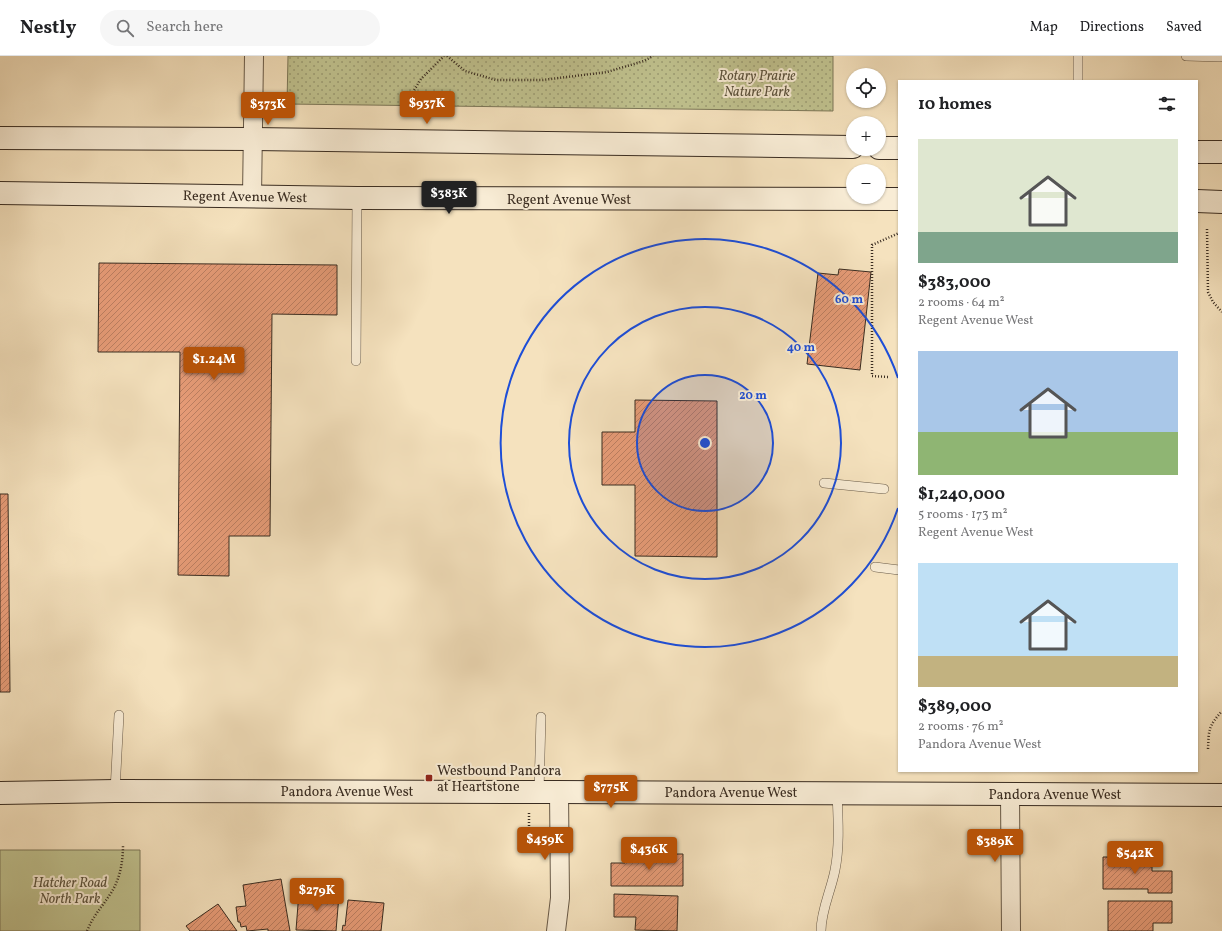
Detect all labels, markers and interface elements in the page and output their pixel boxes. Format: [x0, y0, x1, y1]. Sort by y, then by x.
search box [100, 10, 380, 46]
text: Nestly [20, 15, 76, 41]
icon: search [114, 17, 136, 39]
text: Search here [146, 17, 223, 38]
text: Map [1030, 18, 1058, 37]
text: Directions [1080, 18, 1144, 37]
text: Saved [1166, 18, 1202, 37]
park label: Rotary Prairie Nature Park [719, 67, 795, 102]
map controls [846, 68, 886, 204]
button: locate [846, 68, 886, 108]
pin: $937K [399, 91, 455, 125]
pin: $373K [240, 92, 296, 126]
text: 10 homes [918, 93, 992, 116]
icon: filters [1156, 93, 1178, 115]
text: $937K [409, 95, 445, 113]
text: $373K [250, 96, 286, 114]
button: + [846, 116, 886, 156]
button: − [846, 164, 886, 204]
icon: home [1012, 165, 1084, 237]
pin: $383K [421, 181, 477, 215]
text: $383K [430, 185, 468, 203]
street label: Regent Avenue West [183, 187, 307, 208]
street label: Regent Avenue West [507, 191, 631, 210]
text: $383,000 [918, 271, 991, 294]
text: 60 m [835, 292, 863, 308]
text: 2 rooms · 64 m² [918, 294, 1005, 312]
text: Regent Avenue West [918, 312, 1034, 330]
text: 40 m [787, 340, 816, 356]
pin: $1.24M [181, 347, 247, 381]
text: $1.24M [192, 351, 236, 369]
icon: home [1012, 377, 1084, 449]
text: 20 m [739, 388, 767, 404]
centre of rings [698, 436, 712, 450]
text: $1,240,000 [918, 483, 1005, 506]
text: 5 rooms · 173 m² [918, 506, 1008, 524]
text: Regent Avenue West [918, 524, 1034, 542]
icon: home [1012, 589, 1084, 661]
text: $389,000 [918, 695, 991, 718]
text: 2 rooms · 76 m² [918, 718, 1003, 736]
text: Pandora Avenue West [918, 736, 1042, 754]
place label: Westbound Pandora at Heartstone [437, 762, 561, 797]
marker: Westbound Pandora at Heartstone [424, 773, 434, 783]
pin: $775K [583, 775, 639, 809]
text: $775K [593, 779, 629, 797]
street label: Pandora Avenue West [280, 783, 414, 802]
street label: Pandora Avenue West [664, 784, 798, 803]
street label: Pandora Avenue West [988, 786, 1122, 805]
pin: $459K [517, 827, 573, 861]
pin: $389K [967, 829, 1023, 863]
text: $459K [526, 831, 564, 849]
text: $389K [976, 833, 1014, 851]
pin: $436K [621, 837, 677, 871]
text: $436K [630, 841, 668, 859]
pin: $542K [1107, 841, 1163, 875]
text: $542K [1116, 845, 1154, 863]
park label: Hatcher Road North Park [33, 874, 108, 909]
pin: $279K [289, 878, 345, 912]
text: $279K [299, 882, 335, 900]

